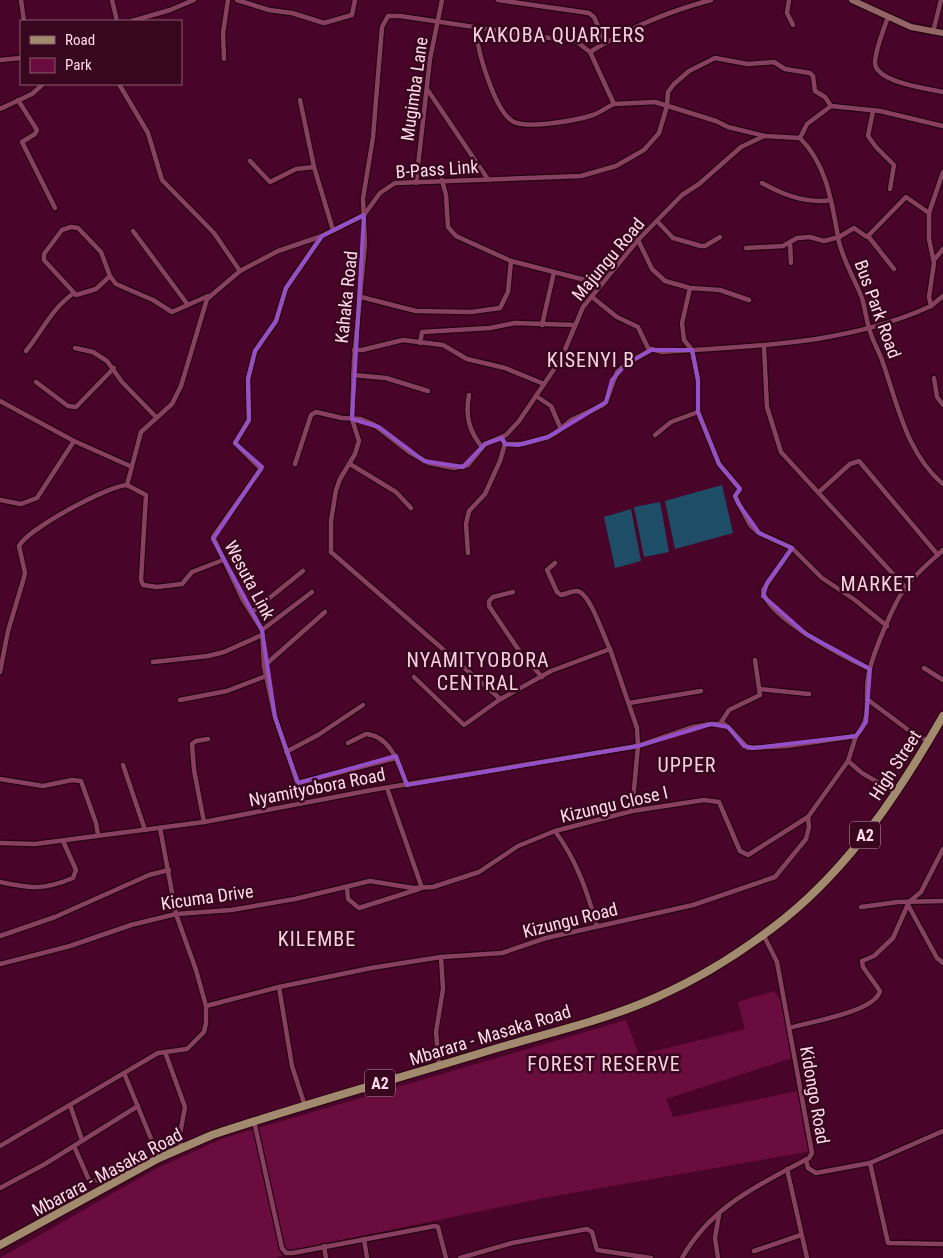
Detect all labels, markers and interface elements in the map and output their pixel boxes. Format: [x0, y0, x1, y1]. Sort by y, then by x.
legend [20, 20, 182, 85]
district label: KAKOBA QUARTERS [473, 23, 645, 47]
text: Road [65, 31, 95, 49]
street label: Mugimba Lane [396, 36, 432, 142]
text: Park [65, 56, 92, 74]
street label: B-Pass Link [395, 156, 479, 182]
street label: Majungu Road [567, 213, 649, 305]
street label: Kahaka Road [331, 250, 361, 344]
street label: Bus Park Road [850, 257, 906, 361]
district label: KISENYI B [547, 348, 635, 372]
street label: Wesuta Link [220, 537, 280, 623]
district label: MARKET [841, 572, 915, 596]
district label: NYAMITYOBORA CENTRAL [407, 648, 549, 695]
street label: High Street [865, 726, 925, 804]
district label: UPPER [658, 753, 716, 777]
street label: Nyamityobora Road [247, 763, 387, 811]
street label: Kizungu Close I [558, 781, 670, 827]
road number: A2 [850, 822, 880, 848]
street label: Kicuma Drive [159, 880, 255, 914]
street label: Kizungu Road [520, 898, 620, 942]
district label: KILEMBE [278, 927, 356, 951]
street label: Mbarara - Masaka Road [407, 1000, 573, 1070]
street label: Kidongo Road [796, 1045, 834, 1145]
district label: FOREST RESERVE [527, 1052, 681, 1076]
road number: A2 [365, 1070, 395, 1096]
street label: Mbarara - Masaka Road [28, 1123, 186, 1221]

